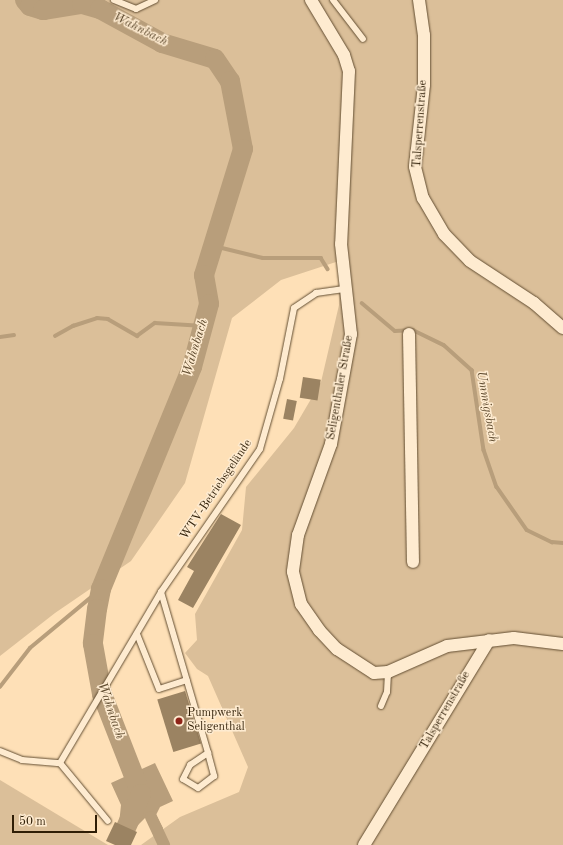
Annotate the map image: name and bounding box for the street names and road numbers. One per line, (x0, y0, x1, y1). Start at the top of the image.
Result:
street label: Talsperrenstraße (411, 80, 431, 168)
street label: Seligenthaler Straße (325, 335, 357, 441)
street label: WTV-Betriebsgelände (178, 437, 256, 543)
street label: Talsperrenstraße (418, 669, 474, 753)

